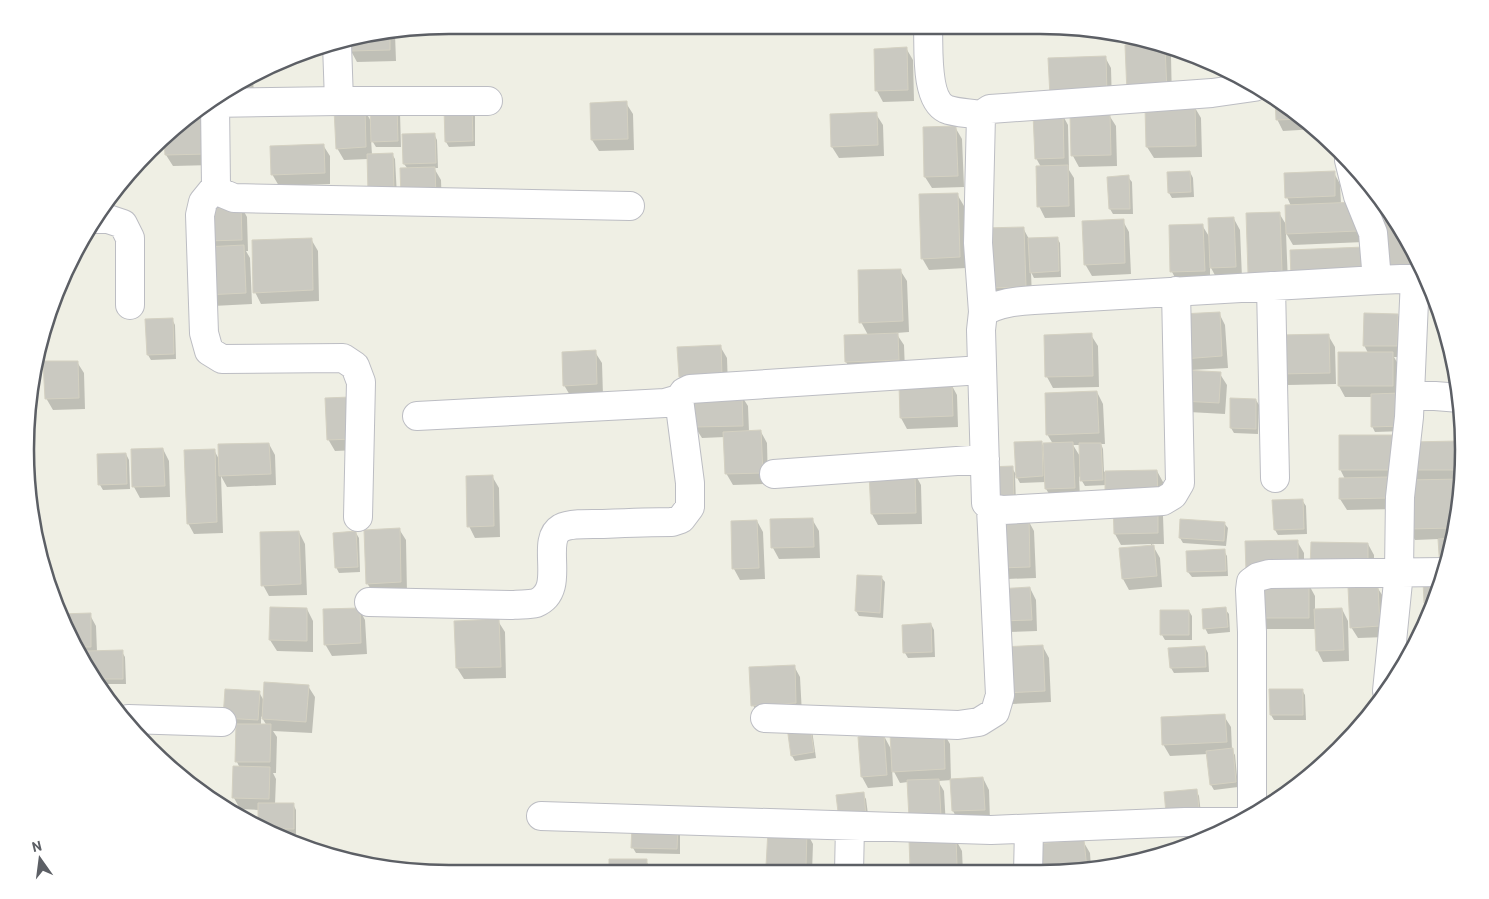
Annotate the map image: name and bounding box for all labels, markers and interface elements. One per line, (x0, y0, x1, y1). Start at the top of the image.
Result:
north arrow (15, 834, 65, 884)
text: N (30, 837, 43, 855)

